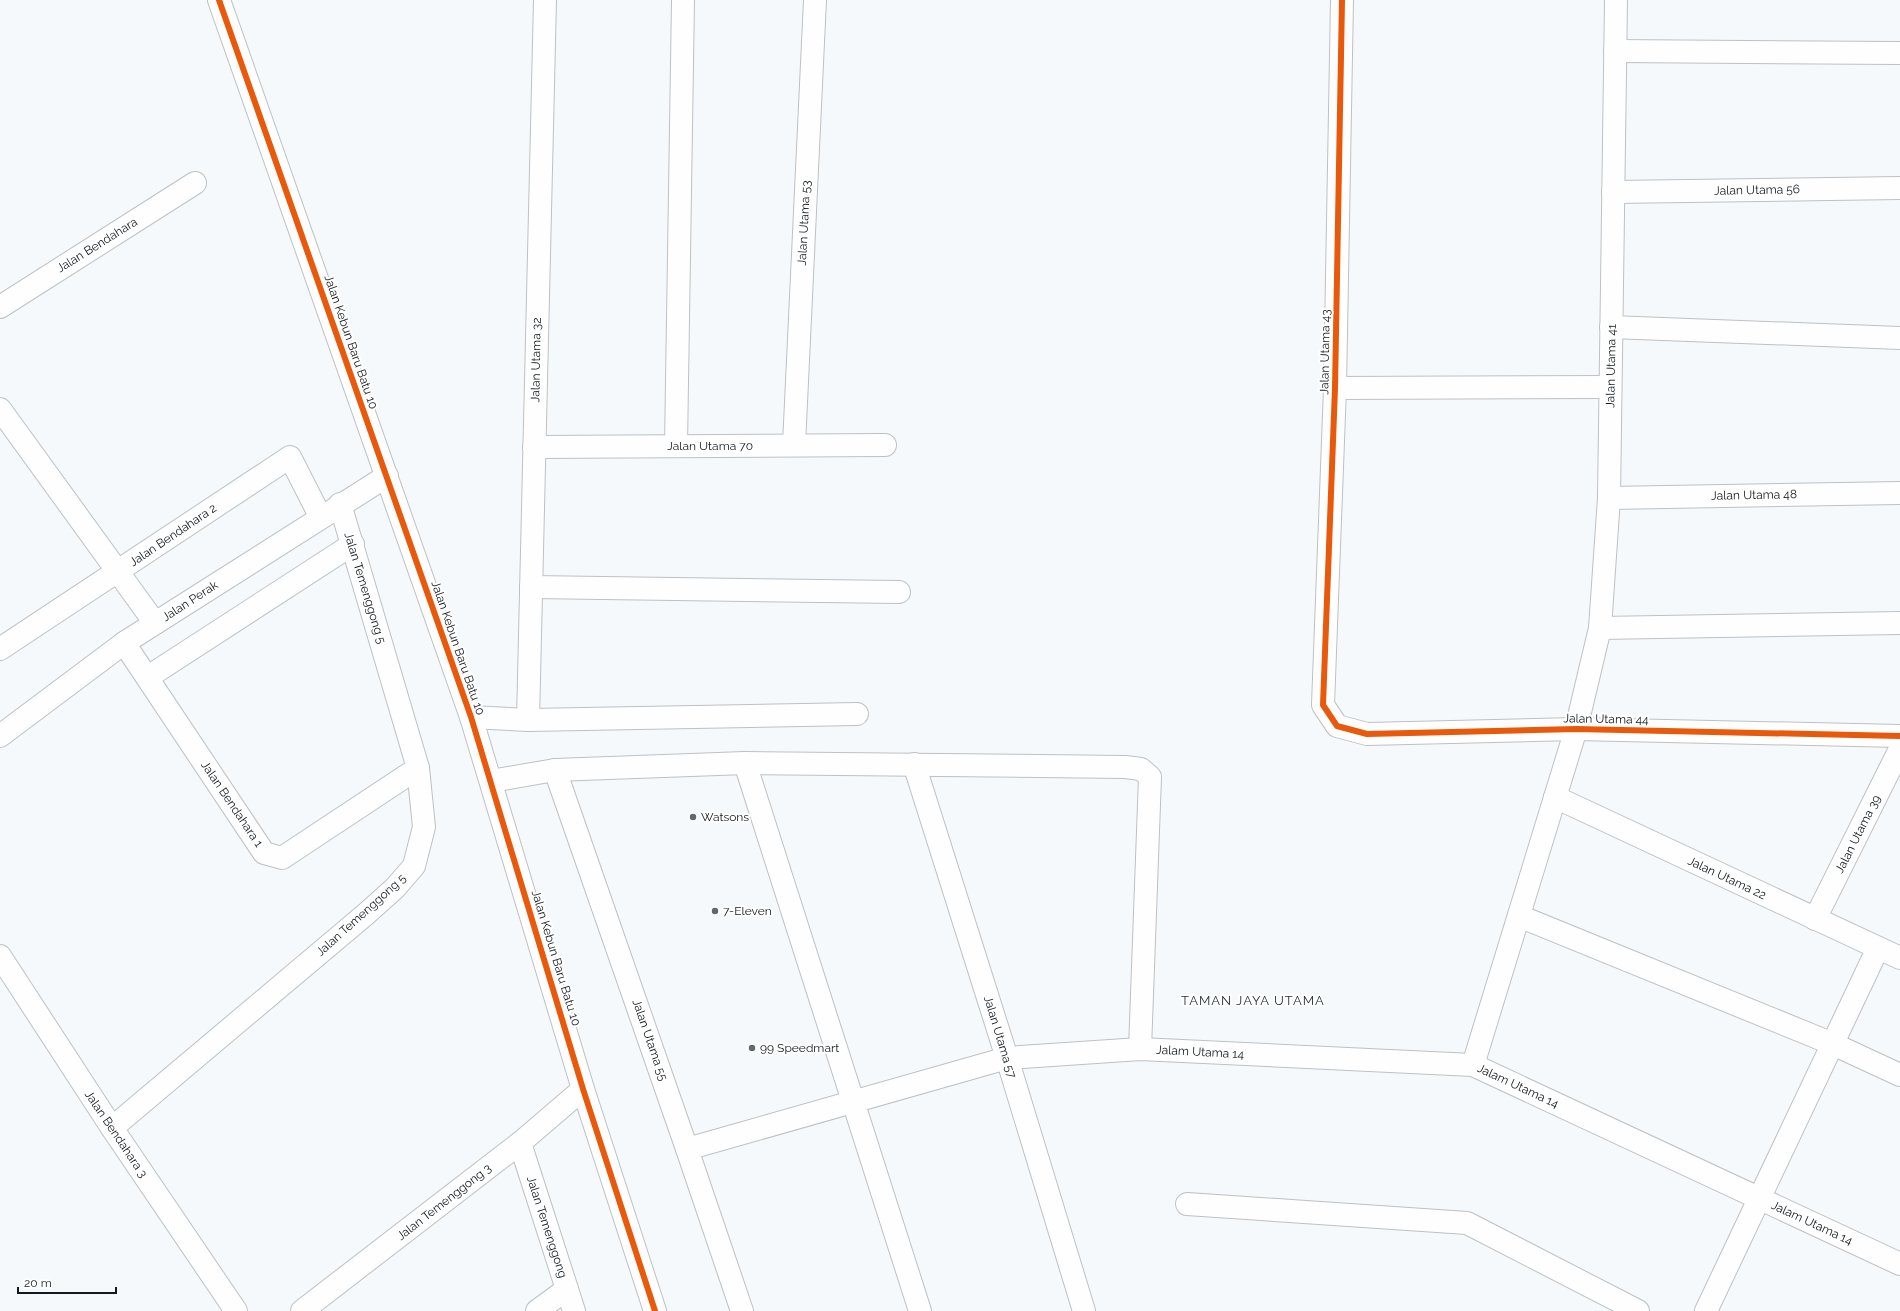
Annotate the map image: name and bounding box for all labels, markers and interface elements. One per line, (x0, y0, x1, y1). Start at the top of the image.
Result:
street label: Jalan Utama 53 (795, 180, 813, 266)
street label: Jalan Utama 56 (1714, 182, 1800, 198)
street label: Jalan Bendahara (54, 215, 140, 275)
street label: Jalan Kebun Baru Batu 10 (321, 273, 381, 411)
street label: Jalan Utama 43 (1317, 309, 1333, 395)
street label: Jalan Utama 32 (528, 317, 544, 403)
street label: Jalan Utama 41 (1603, 324, 1619, 408)
street label: Jalan Utama 70 (667, 439, 753, 453)
street label: Jalan Utama 48 (1711, 487, 1797, 503)
street label: Jalan Bendahara 2 (127, 501, 219, 569)
street label: Jalan Temenggong 5 (341, 531, 389, 646)
street label: Jalan Perak (160, 577, 221, 624)
street label: Jalan Kebun Baru Batu 10 (428, 579, 488, 717)
street label: Jalan Utama 44 (1563, 711, 1649, 727)
street label: Jalan Bendahara 1 (198, 758, 266, 850)
street label: Jalan Utama 39 (1832, 793, 1884, 875)
place label: Watsons (701, 810, 749, 824)
marker: Watsons (688, 812, 698, 822)
street label: Jalan Utama 22 (1686, 854, 1768, 902)
street label: Jalan Temenggong 5 (313, 871, 409, 959)
street label: Jalan Kebun Baru Batu 10 (529, 888, 583, 1028)
place label: 7-Eleven (723, 904, 772, 918)
marker: 7-Eleven (710, 906, 720, 916)
district label: TAMAN JAYA UTAMA (1181, 993, 1325, 1008)
street label: Jalan Utama 57 (981, 994, 1019, 1080)
street label: Jalan Utama 55 (629, 997, 671, 1083)
place label: 99 Speedmart (760, 1041, 839, 1055)
marker: 99 Speedmart (747, 1043, 757, 1053)
street label: Jalam Utama 14 (1156, 1043, 1245, 1061)
street label: Jalam Utama 14 (1475, 1061, 1561, 1111)
street label: Jalan Bendahara 3 (82, 1088, 150, 1180)
street label: Jalan Temenggong 3 (394, 1161, 494, 1243)
street label: Jalan Temenggong (524, 1174, 570, 1280)
street label: Jalam Utama 14 (1769, 1198, 1855, 1248)
scale bar (18, 1269, 116, 1295)
text: 20 m (24, 1276, 52, 1290)

